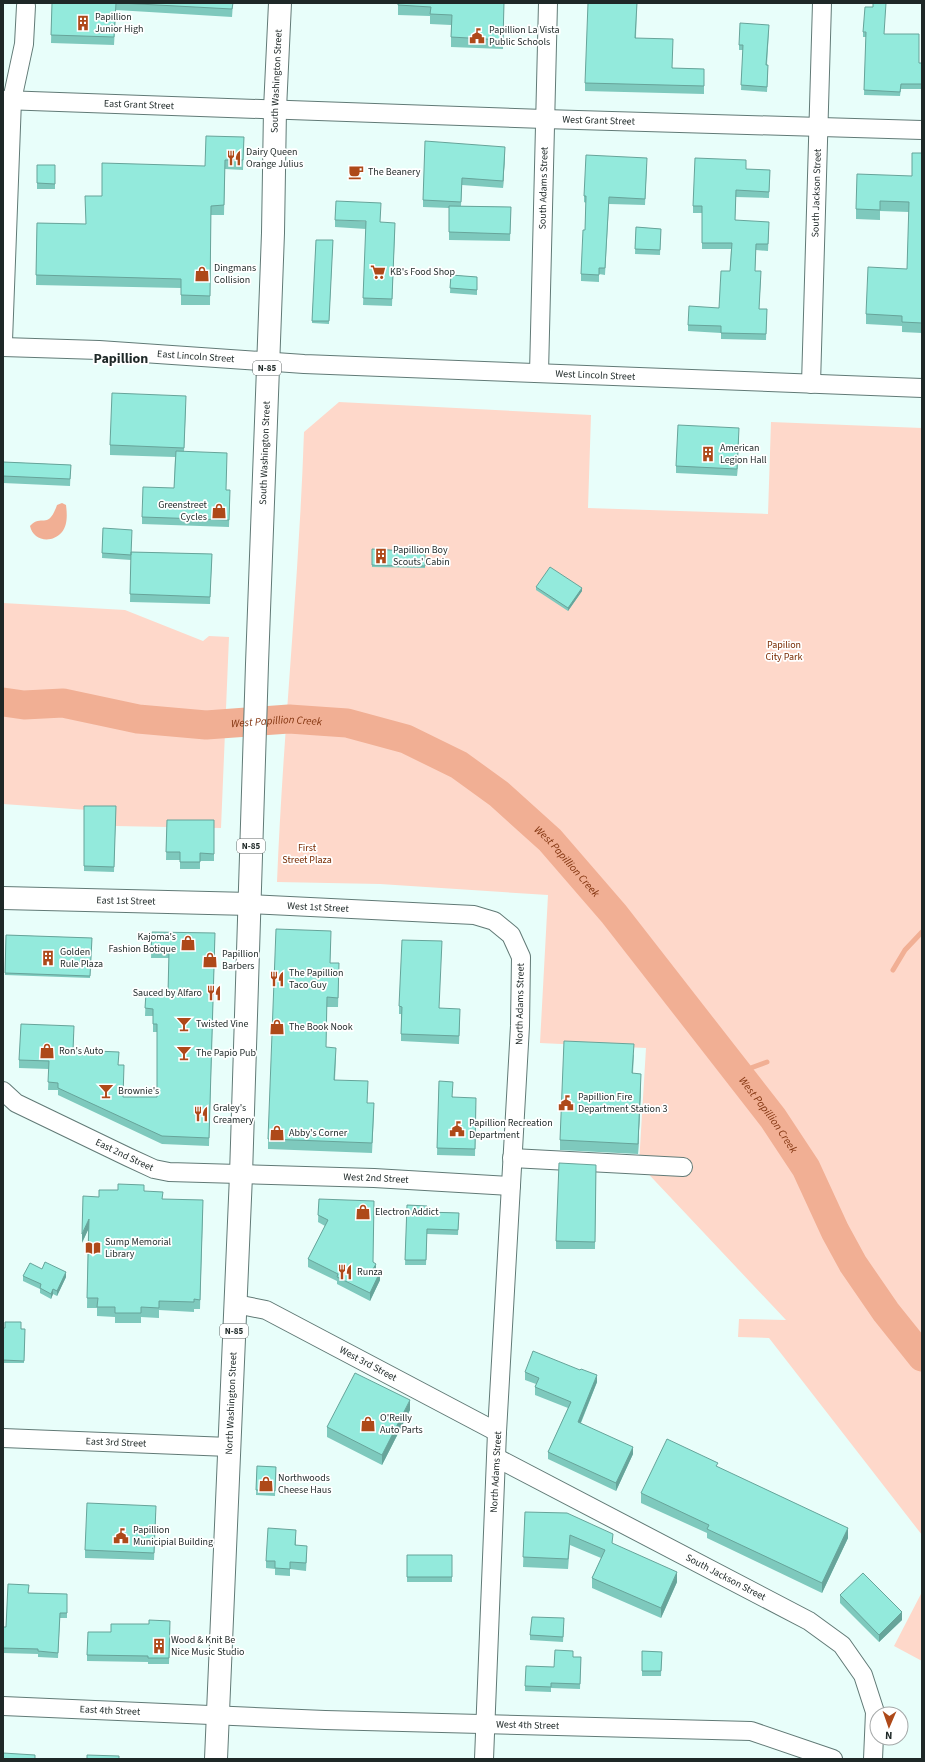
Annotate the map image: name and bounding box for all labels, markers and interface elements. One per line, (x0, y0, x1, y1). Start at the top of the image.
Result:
place label: Papillion Junior High (95, 10, 144, 36)
building icon: Papillion Junior High (74, 14, 92, 32)
place label: Papillion La Vista Public Schools (489, 23, 559, 49)
public building icon: Papillion La Vista Public Schools (468, 27, 486, 45)
street label: South Washington Street (268, 28, 286, 133)
street label: East Grant Street (104, 97, 175, 113)
street label: West Grant Street (562, 113, 636, 129)
place label: Dairy Queen Orange Julius (246, 145, 303, 171)
street label: South Adams Street (535, 146, 552, 230)
street label: South Jackson Street (808, 148, 825, 238)
restaurant icon: Dairy Queen Orange Julius (225, 149, 243, 167)
cafe icon: The Beanery (347, 163, 365, 181)
place label: The Beanery (368, 165, 421, 179)
place label: Dingmans Collision (214, 261, 256, 287)
supermarket icon: KB's Food Shop (369, 263, 387, 281)
shop icon: Dingmans Collision (193, 265, 211, 283)
place label: KB's Food Shop (390, 265, 456, 279)
street label: East Lincoln Street (157, 347, 235, 366)
district label: Papillion (94, 349, 148, 369)
road number: N-85 (253, 361, 281, 375)
street label: West Lincoln Street (555, 367, 636, 384)
street label: South Washington Street (256, 400, 274, 505)
place label: American Legion Hall (720, 441, 767, 467)
building icon: American Legion Hall (699, 445, 717, 463)
place label: Greenstreet Cycles (158, 498, 208, 524)
shop icon: Greenstreet Cycles (210, 502, 228, 520)
place label: Papillion Boy Scouts' Cabin (393, 543, 450, 569)
building icon: Papillion Boy Scouts' Cabin (372, 547, 390, 565)
park label: Papilion City Park (766, 638, 803, 664)
water label: West Papillion Creek (231, 711, 323, 731)
water label: West Papillion Creek (531, 822, 604, 901)
road number: N-85 (237, 839, 265, 853)
park label: First Street Plaza (282, 841, 332, 867)
street label: East 1st Street (96, 893, 156, 909)
street label: West 1st Street (287, 899, 350, 916)
place label: Kajoma's Fashion Botique (108, 930, 176, 956)
shop icon: Kajoma's Fashion Botique (179, 934, 197, 952)
place label: Golden Rule Plaza (60, 945, 103, 971)
place label: Papillion Barbers (222, 947, 259, 973)
building icon: Golden Rule Plaza (39, 949, 57, 967)
shop icon: Papillion Barbers (201, 951, 219, 969)
street label: North Adams Street (512, 962, 528, 1045)
place label: The Papillion Taco Guy (289, 966, 344, 992)
restaurant icon: The Papillion Taco Guy (268, 970, 286, 988)
restaurant icon: Sauced by Alfaro (205, 984, 223, 1002)
place label: Sauced by Alfaro (133, 986, 202, 1000)
bar icon: Twisted Vine (175, 1015, 193, 1033)
place label: Twisted Vine (196, 1017, 248, 1031)
shop icon: The Book Nook (268, 1018, 286, 1036)
place label: The Book Nook (289, 1020, 353, 1034)
shop icon: Ron's Auto (38, 1042, 56, 1060)
place label: Ron's Auto (59, 1044, 103, 1058)
bar icon: The Papio Pub (175, 1044, 193, 1062)
place label: The Papio Pub (196, 1046, 257, 1060)
water label: West Papillion Creek (736, 1073, 802, 1156)
bar icon: Brownie's (97, 1082, 115, 1100)
place label: Brownie's (118, 1084, 159, 1098)
place label: Papillion Fire Department Station 3 (578, 1090, 667, 1116)
public building icon: Papillion Fire Department Station 3 (557, 1094, 575, 1112)
place label: Graley's Creamery (213, 1101, 254, 1127)
restaurant icon: Graley's Creamery (192, 1105, 210, 1123)
place label: Papillion Recreation Department (469, 1116, 553, 1142)
public building icon: Papillion Recreation Department (448, 1120, 466, 1138)
shop icon: Abby's Corner (268, 1124, 286, 1142)
place label: Abby's Corner (289, 1126, 348, 1140)
street label: East 2nd Street (93, 1135, 156, 1175)
street label: West 2nd Street (343, 1170, 410, 1187)
shop icon: Electron Addict (354, 1203, 372, 1221)
place label: Electron Addict (375, 1205, 439, 1219)
place label: Sump Memorial Library (105, 1235, 172, 1261)
library icon: Sump Memorial Library (84, 1239, 102, 1257)
restaurant icon: Runza (336, 1263, 354, 1281)
place label: Runza (357, 1265, 383, 1279)
road number: N-85 (220, 1324, 248, 1338)
street label: West 3rd Street (337, 1343, 400, 1385)
street label: North Washington Street (222, 1351, 240, 1455)
place label: O'Reilly Auto Parts (380, 1411, 423, 1437)
shop icon: O'Reilly Auto Parts (359, 1415, 377, 1433)
street label: North Adams Street (487, 1430, 505, 1513)
street label: East 3rd Street (85, 1434, 147, 1451)
place label: Northwoods Cheese Haus (278, 1471, 331, 1497)
shop icon: Northwoods Cheese Haus (257, 1475, 275, 1493)
place label: Papillion Municipial Building (133, 1523, 213, 1549)
public building icon: Papillion Municipial Building (112, 1527, 130, 1545)
street label: South Jackson Street (683, 1551, 769, 1604)
place label: Wood & Knit Be Nice Music Studio (171, 1633, 245, 1659)
building icon: Wood & Knit Be Nice Music Studio (150, 1637, 168, 1655)
street label: East 4th Street (79, 1702, 141, 1719)
north arrow (869, 1706, 909, 1746)
street label: West 4th Street (496, 1717, 560, 1733)
text: N (885, 1728, 893, 1743)

